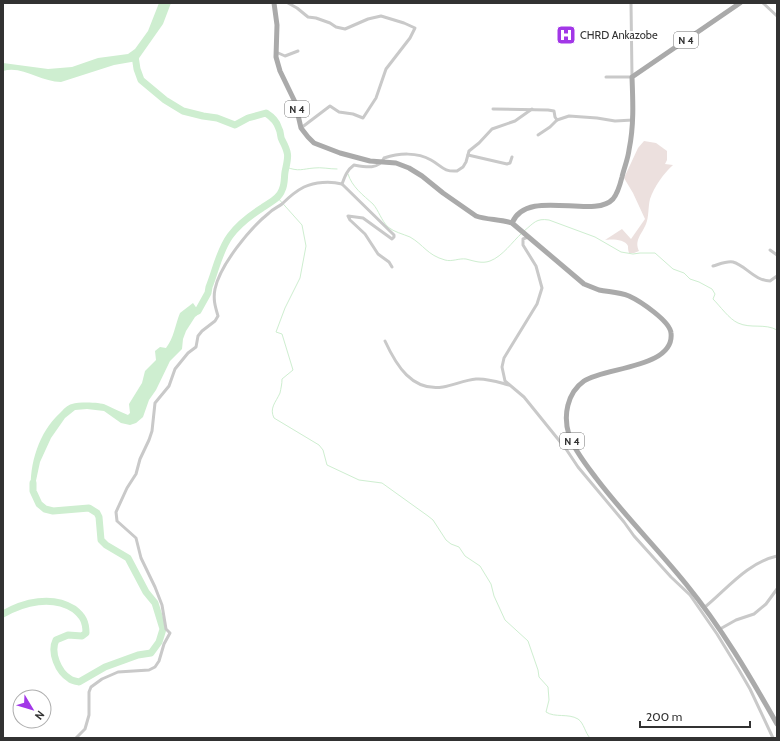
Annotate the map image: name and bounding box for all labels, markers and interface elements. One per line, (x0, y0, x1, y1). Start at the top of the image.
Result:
hospital icon: CHRD Ankazobe (555, 24, 577, 46)
place label: CHRD Ankazobe (580, 28, 658, 42)
road number: N 4 (674, 32, 698, 48)
road number: N 4 (285, 101, 309, 117)
road number: N 4 (560, 433, 584, 449)
north arrow (12, 689, 52, 729)
scale bar (640, 703, 750, 729)
text: N (32, 708, 48, 723)
text: 200 m (646, 709, 682, 724)

